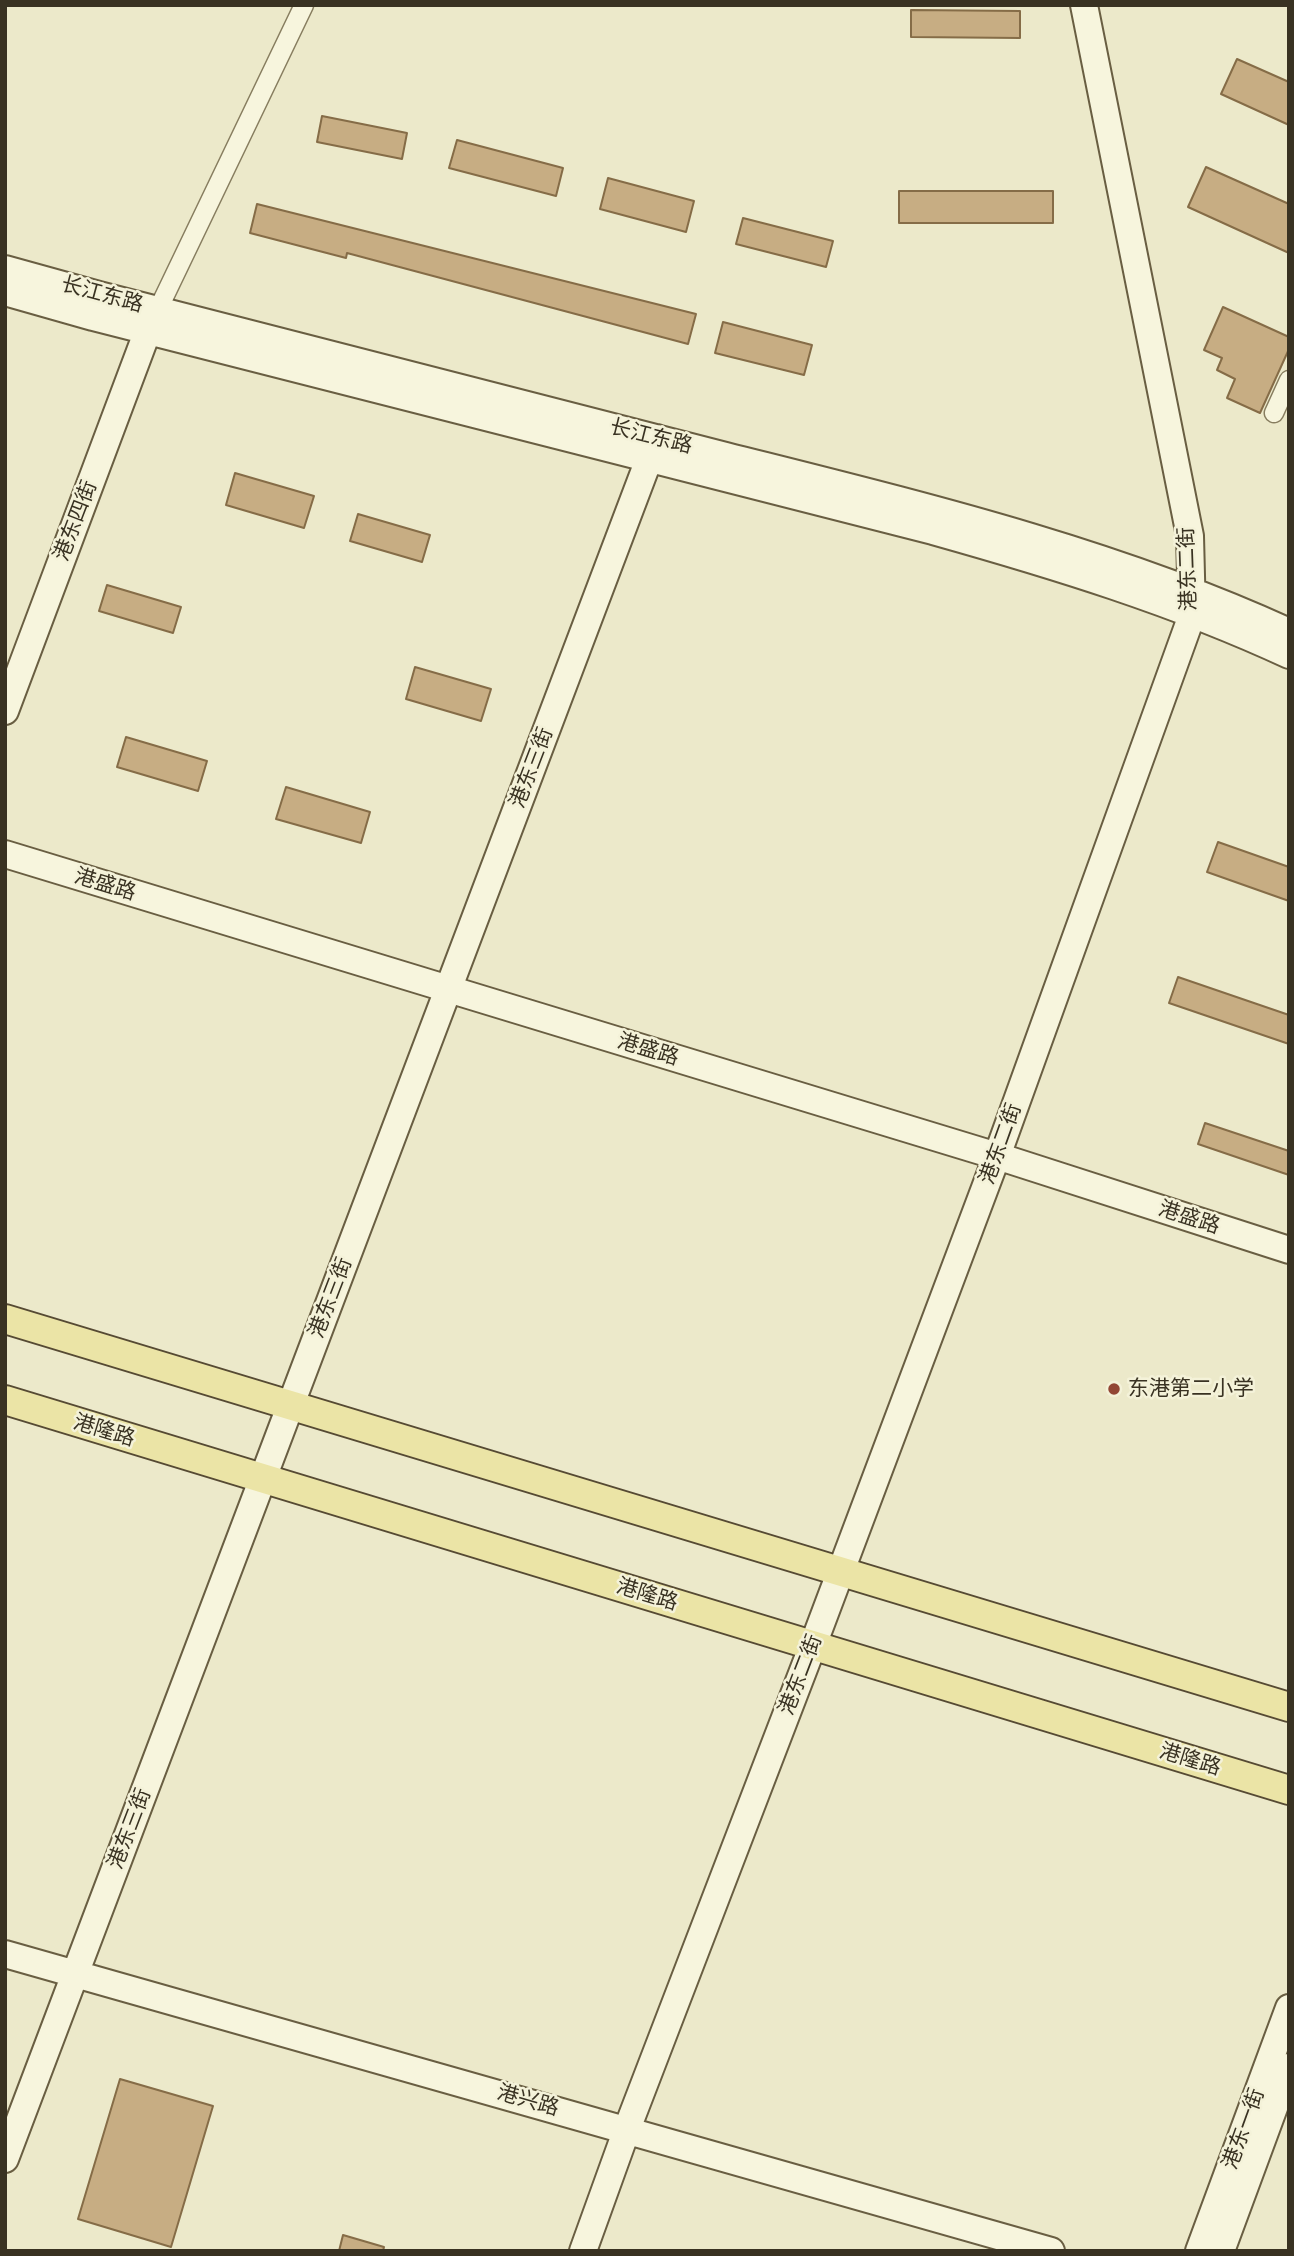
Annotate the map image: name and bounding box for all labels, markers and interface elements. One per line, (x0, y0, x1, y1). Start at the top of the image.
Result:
street label: 长江东路 (58, 272, 146, 318)
street label: 长江东路 (607, 415, 695, 459)
street label: 港东四街 (49, 477, 103, 565)
street label: 港东二街 (1174, 527, 1202, 611)
street label: 港东三街 (505, 724, 559, 812)
street label: 港盛路 (71, 864, 139, 906)
street label: 港盛路 (614, 1029, 682, 1071)
street label: 港东二街 (975, 1100, 1027, 1188)
street label: 港盛路 (1155, 1196, 1223, 1240)
street label: 港东三街 (304, 1254, 358, 1342)
place label: 东港第二小学 (1128, 1376, 1254, 1402)
marker: 东港第二小学 (1106, 1381, 1122, 1397)
street label: 港隆路 (70, 1410, 138, 1452)
street label: 港隆路 (613, 1574, 681, 1616)
street label: 港东二街 (774, 1631, 828, 1719)
street label: 港隆路 (1156, 1739, 1224, 1781)
street label: 港东三街 (103, 1785, 157, 1873)
street label: 港兴路 (494, 2080, 562, 2122)
street label: 港东一街 (1218, 2085, 1270, 2173)

